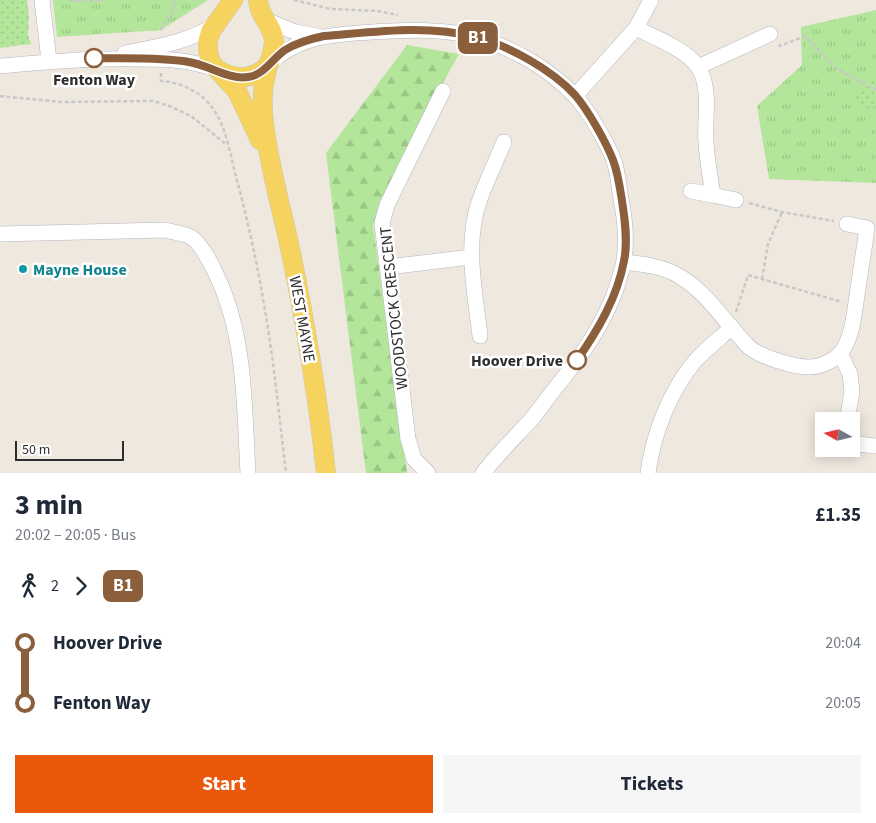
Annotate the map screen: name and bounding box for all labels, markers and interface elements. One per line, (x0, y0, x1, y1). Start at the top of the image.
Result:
line badge: B1 (456, 22, 500, 54)
text: B1 (468, 25, 488, 50)
marker: Fenton Way (84, 48, 104, 68)
place label: Fenton Way (53, 69, 136, 91)
street label: WOODSTOCK CRESCENT (374, 225, 414, 391)
place label: Mayne House (33, 259, 127, 281)
marker: Mayne House (17, 263, 29, 275)
street label: WEST MAYNE (284, 274, 320, 364)
place label: Hoover Drive (471, 350, 563, 372)
marker: Hoover Drive (567, 350, 587, 370)
north arrow (815, 412, 860, 458)
map controls (815, 412, 860, 457)
scale bar (15, 438, 124, 461)
text: 50 m (22, 440, 50, 460)
text: 3 min (15, 485, 83, 525)
text: £1.35 (815, 502, 861, 529)
text: 20:02 – 20:05 · Bus (15, 524, 136, 546)
icon: walk (15, 572, 43, 600)
icon: forward (67, 572, 95, 600)
text: B1 (113, 573, 133, 598)
text: 2 (51, 575, 59, 597)
text: Hoover Drive (53, 630, 162, 657)
text: 20:04 (825, 632, 861, 654)
text: Fenton Way (53, 690, 151, 717)
text: 20:05 (825, 692, 861, 714)
button: Start (15, 755, 433, 813)
button: Tickets (443, 755, 861, 813)

